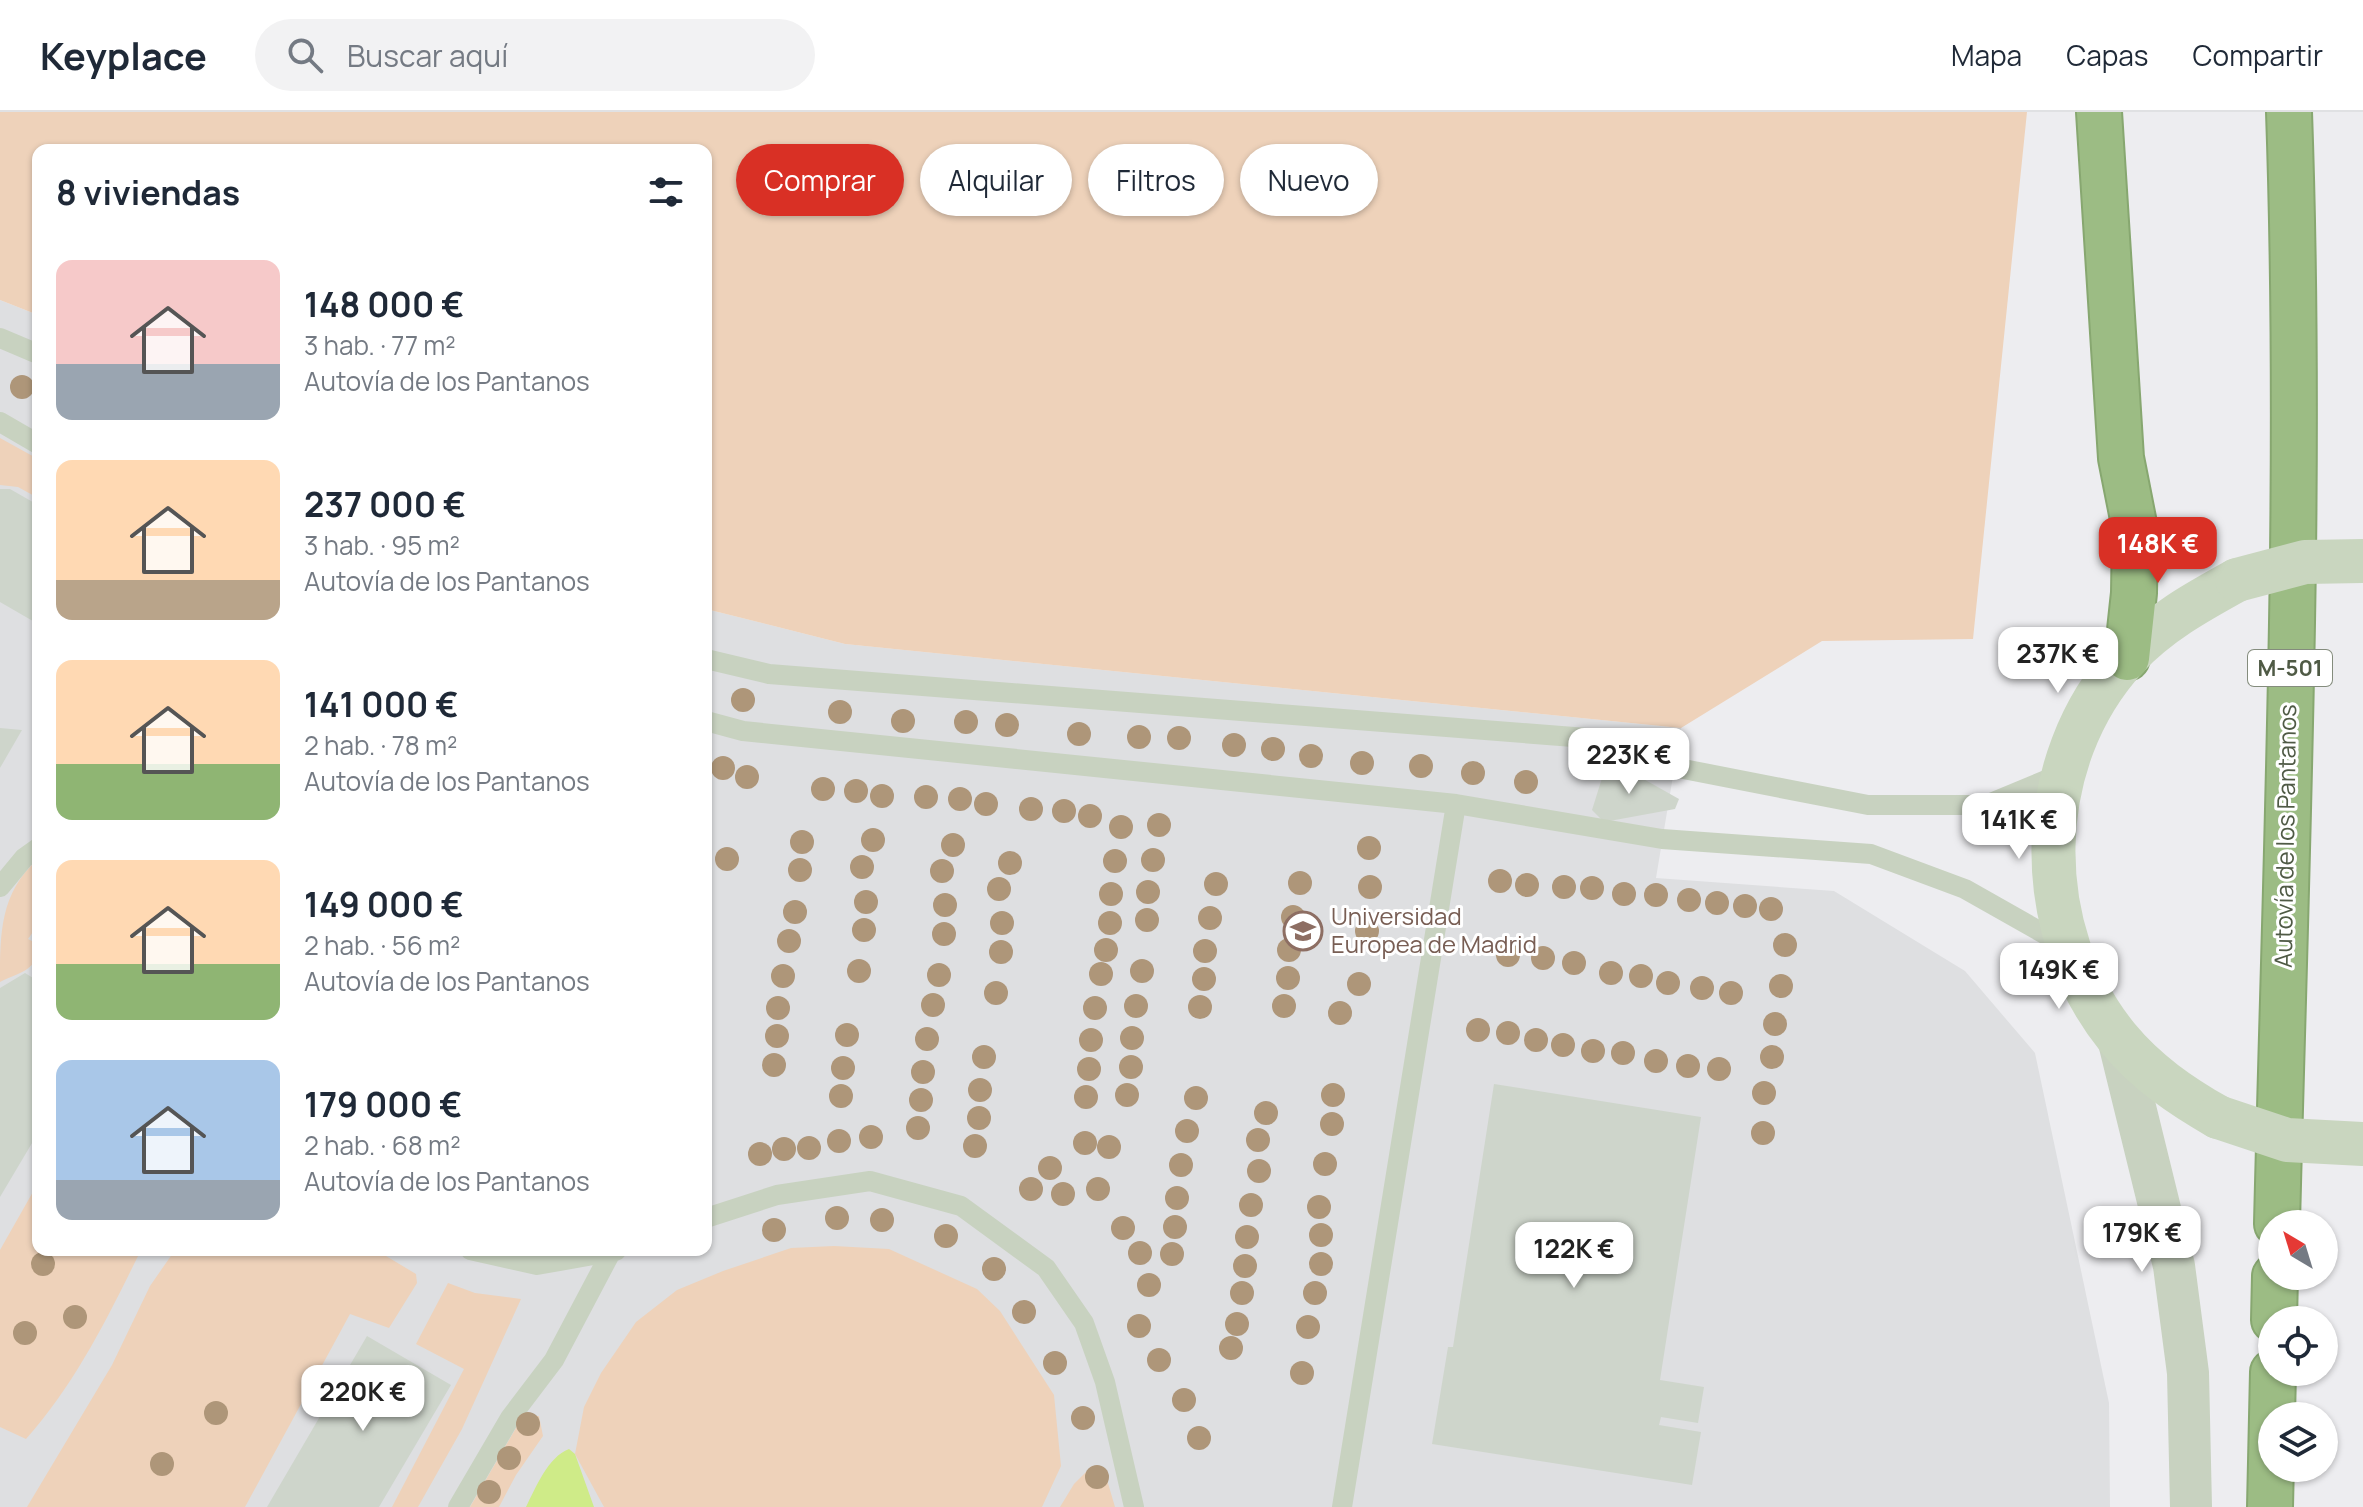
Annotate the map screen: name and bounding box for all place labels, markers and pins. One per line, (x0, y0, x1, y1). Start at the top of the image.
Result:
pin: 148K € (2093, 517, 2223, 585)
pin: 237K € (1993, 627, 2123, 695)
pin: 223K € (1564, 728, 1694, 796)
pin: 141K € (1954, 793, 2084, 861)
place label: Universidad Europea de Madrid (1331, 899, 1537, 960)
school or university icon: Universidad Europea de Madrid (1282, 910, 1324, 952)
pin: 149K € (1994, 943, 2124, 1011)
pin: 179K € (2077, 1206, 2207, 1274)
pin: 122K € (1509, 1222, 1639, 1290)
pin: 220K € (298, 1365, 428, 1433)

